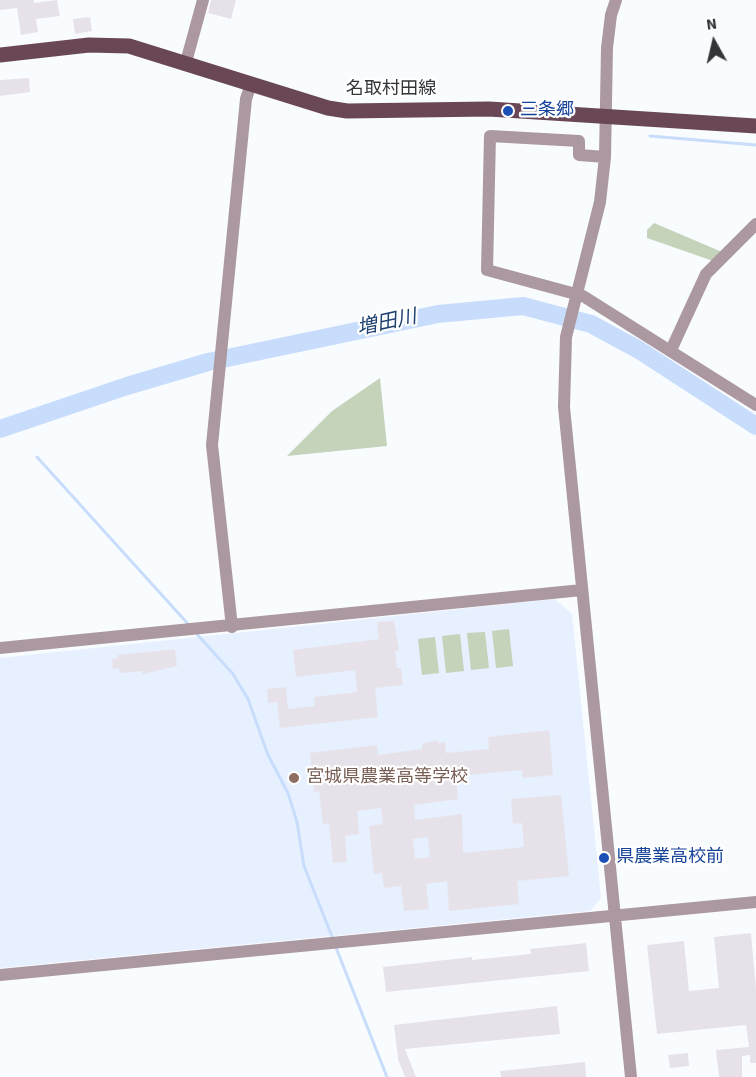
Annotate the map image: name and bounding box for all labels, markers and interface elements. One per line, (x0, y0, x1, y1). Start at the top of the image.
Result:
north arrow (684, 12, 744, 72)
text: N (705, 13, 718, 36)
street label: 名取村田線 (346, 79, 436, 101)
place label: 三条郷 (520, 100, 574, 122)
marker: 三条郷 (501, 104, 515, 118)
water label: 増田川 (355, 306, 419, 342)
place label: 宮城県農業高等学校 (306, 767, 468, 789)
marker: 宮城県農業高等学校 (287, 771, 301, 785)
place label: 県農業高校前 (616, 847, 724, 869)
marker: 県農業高校前 (597, 851, 611, 865)

